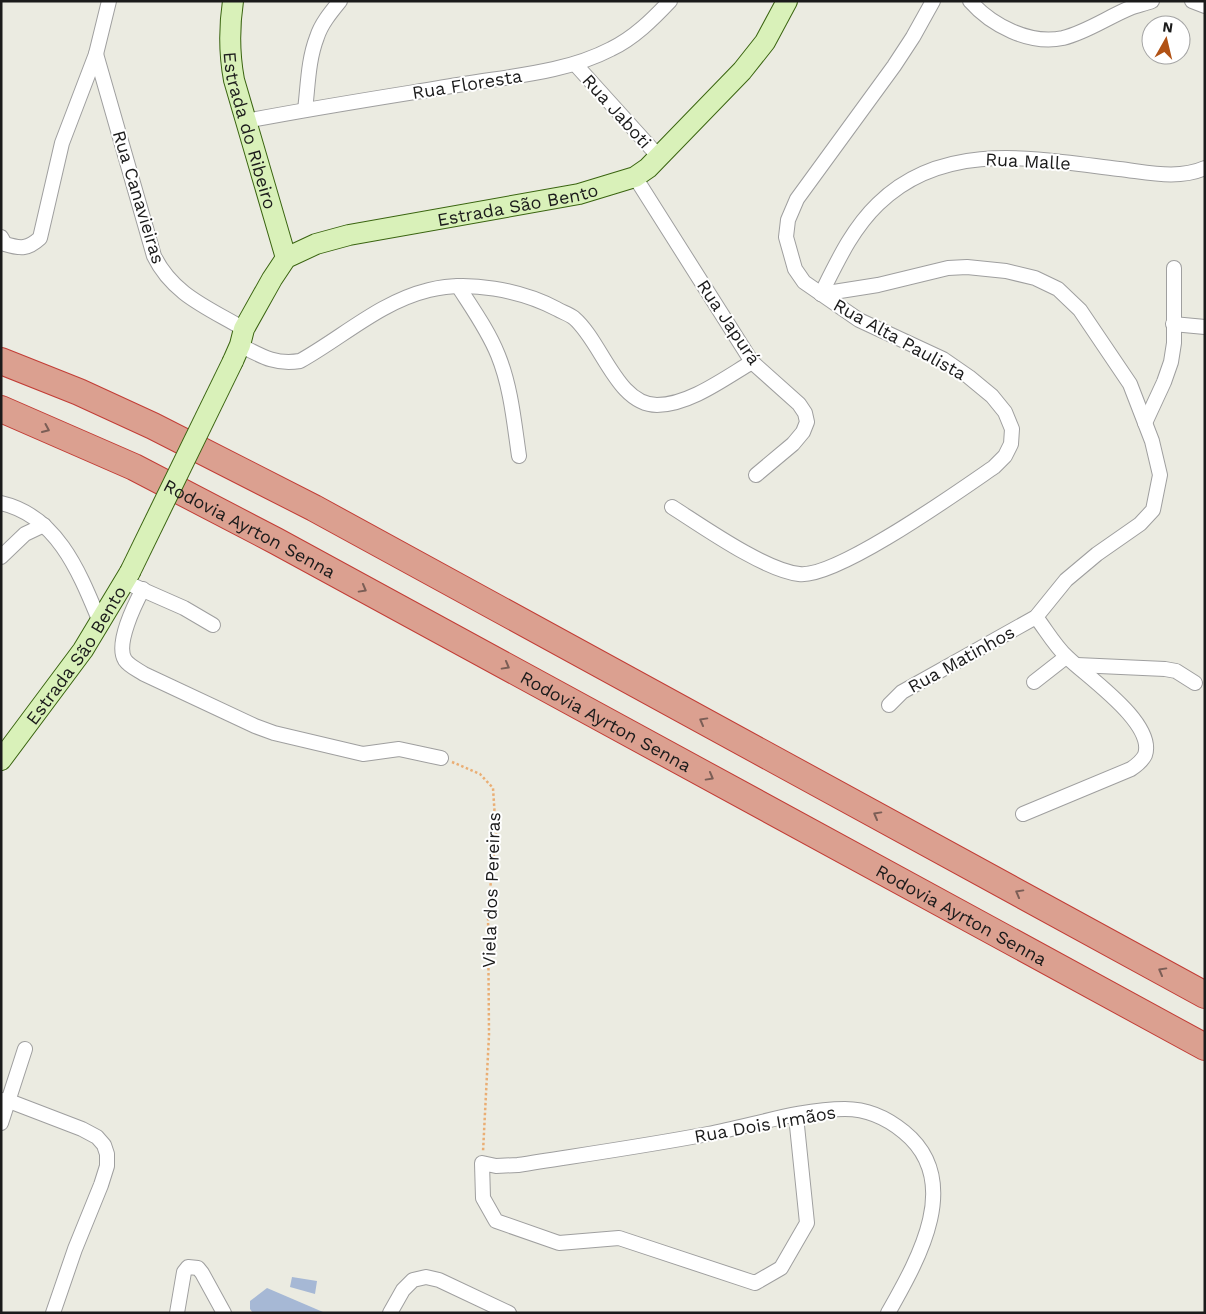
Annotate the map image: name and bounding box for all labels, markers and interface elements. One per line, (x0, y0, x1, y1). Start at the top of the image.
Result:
north arrow (1141, 15, 1191, 65)
text: N (1162, 18, 1174, 36)
street label: Estrada do Ribeiro (220, 51, 282, 211)
street label: Rua Floresta (411, 65, 523, 103)
street label: Rua Jaboti (578, 70, 656, 152)
street label: Rua Canavieiras (109, 128, 169, 266)
street label: Rua Malle (985, 148, 1071, 174)
street label: Estrada São Bento (435, 178, 600, 230)
street label: Rua Japurá (693, 275, 765, 369)
street label: Rua Alta Paulista (830, 294, 970, 384)
one-way arrow (41, 422, 50, 433)
street label: Rodovia Ayrton Senna (160, 474, 339, 582)
street label: Estrada São Bento (21, 582, 130, 728)
one-way arrow (357, 582, 366, 592)
street label: Rua Matinhos (904, 621, 1018, 697)
one-way arrow (500, 660, 509, 670)
street label: Rodovia Ayrton Senna (517, 666, 695, 776)
one-way arrow (700, 717, 709, 727)
one-way arrow (704, 771, 713, 781)
street label: Viela dos Pereiras (478, 812, 504, 968)
one-way arrow (873, 812, 882, 822)
street label: Rodovia Ayrton Senna (873, 860, 1051, 969)
one-way arrow (1016, 889, 1025, 899)
one-way arrow (1158, 967, 1167, 977)
street label: Rua Dois Irmãos (693, 1101, 837, 1147)

